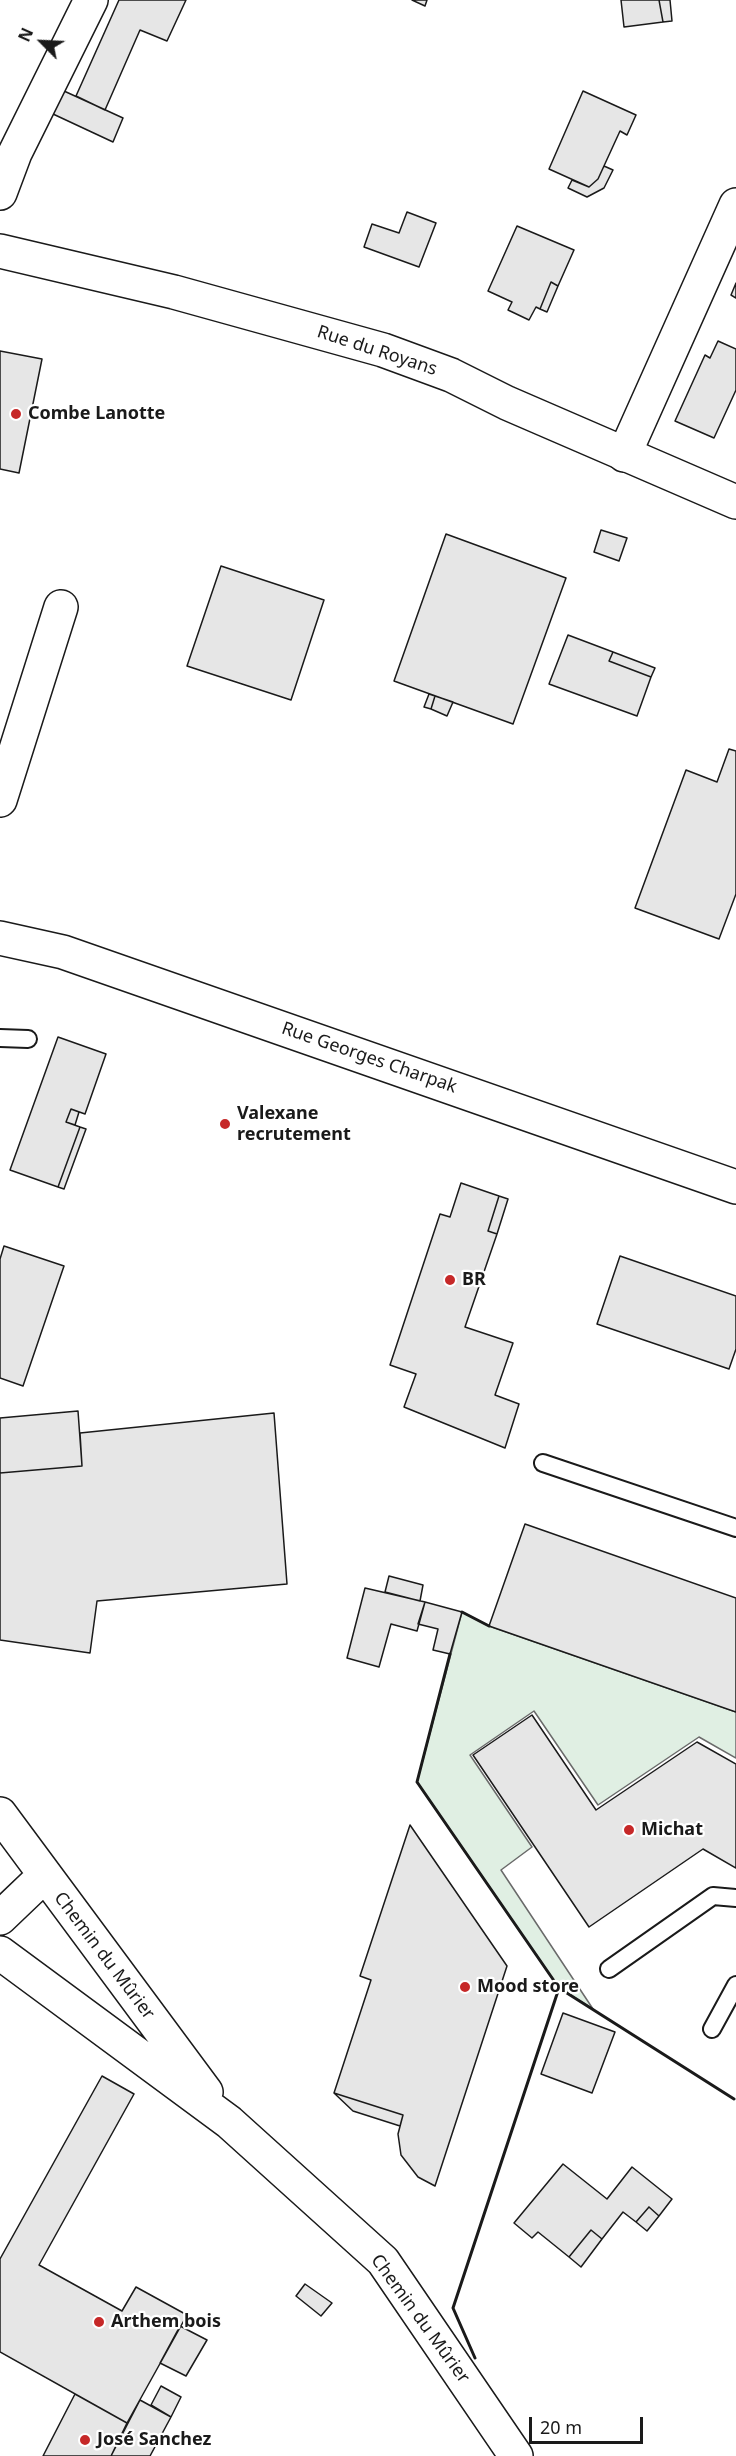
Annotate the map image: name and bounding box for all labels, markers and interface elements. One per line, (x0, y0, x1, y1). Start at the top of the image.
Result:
north arrow (12, 12, 72, 72)
text: N (13, 24, 38, 45)
street label: Rue du Royans (314, 321, 440, 381)
place label: Combe Lanotte (28, 403, 165, 425)
marker: Combe Lanotte (9, 407, 23, 421)
street label: Rue Georges Charpak (279, 1018, 459, 1098)
place label: Valexane recrutement (237, 1103, 351, 1146)
marker: Valexane recrutement (218, 1117, 232, 1131)
place label: BR (462, 1269, 486, 1291)
marker: BR (443, 1273, 457, 1287)
place label: Michat (641, 1819, 703, 1841)
marker: Michat (622, 1823, 636, 1837)
street label: Chemin du Mûrier (49, 1888, 159, 2024)
place label: Mood store (477, 1976, 579, 1998)
marker: Mood store (458, 1980, 472, 1994)
street label: Chemin du Mûrier (366, 2250, 474, 2388)
place label: Arthem bois (111, 2311, 221, 2333)
marker: Arthem bois (92, 2315, 106, 2329)
scale bar (532, 2405, 646, 2443)
text: 20 m (540, 2415, 582, 2439)
place label: José Sanchez (97, 2429, 211, 2451)
marker: José Sanchez (78, 2433, 92, 2447)

